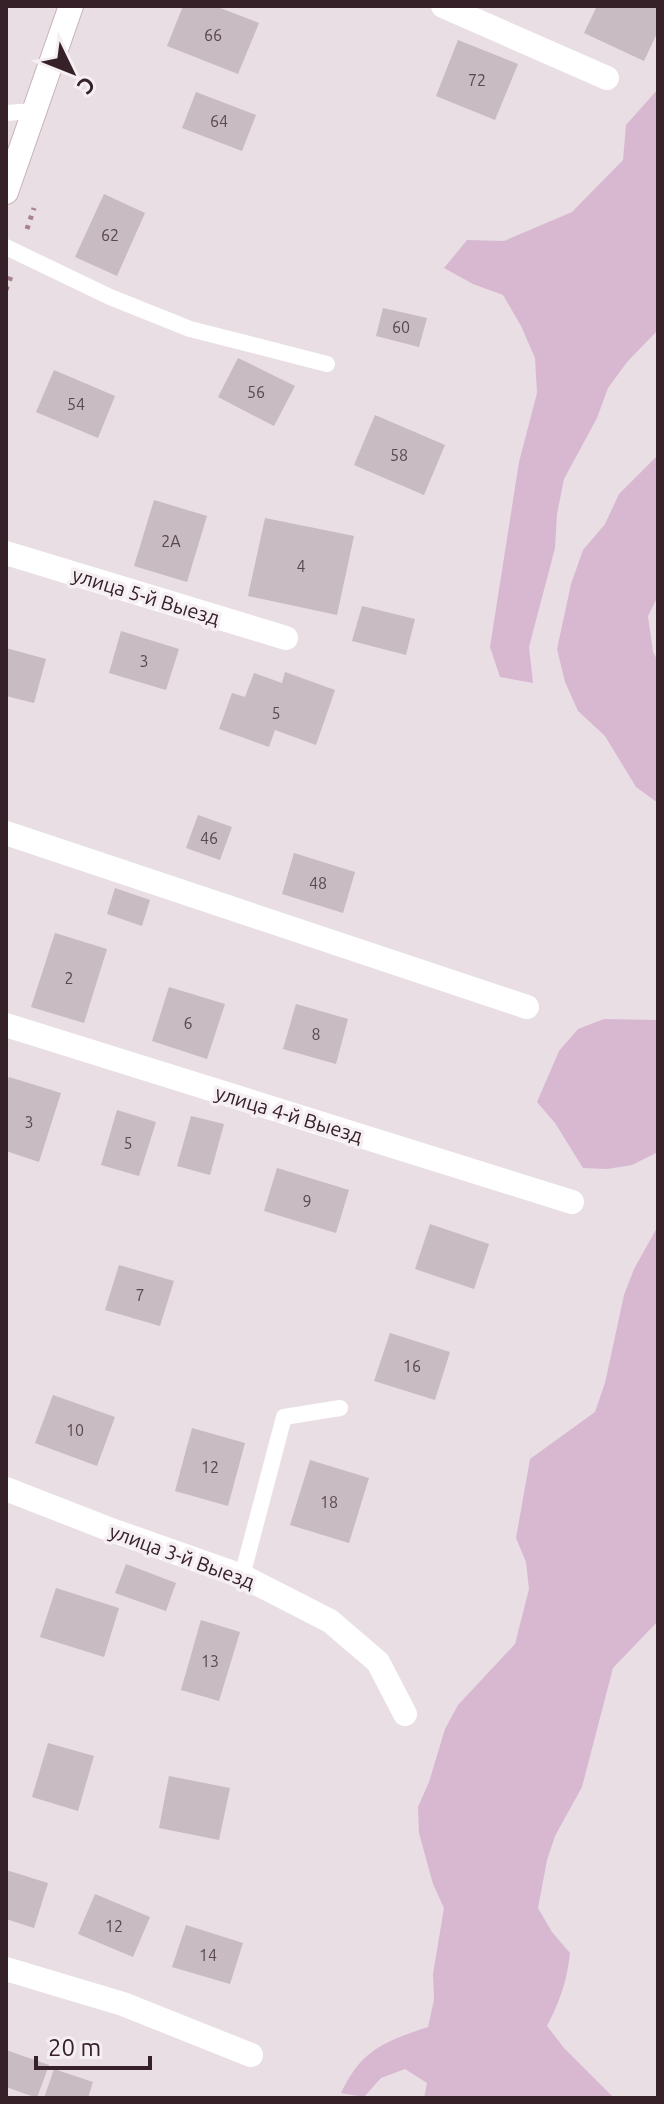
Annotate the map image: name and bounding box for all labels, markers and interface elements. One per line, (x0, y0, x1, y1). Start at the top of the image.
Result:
house number: 66 (204, 26, 222, 44)
north arrow (32, 32, 112, 112)
house number: 72 (468, 71, 486, 89)
text: С (73, 72, 101, 100)
house number: 64 (210, 112, 228, 130)
house number: 62 (101, 226, 119, 244)
house number: 60 (392, 318, 410, 336)
house number: 56 (247, 383, 265, 401)
house number: 54 (67, 395, 85, 413)
house number: 58 (390, 446, 408, 464)
house number: 2А (161, 532, 181, 550)
house number: 4 (296, 557, 306, 575)
street label: улица 5-й Выезд (70, 563, 223, 629)
house number: 3 (139, 652, 149, 670)
house number: 5 (271, 704, 281, 722)
house number: 46 (200, 829, 218, 847)
house number: 48 (309, 874, 327, 892)
house number: 2 (64, 969, 74, 987)
house number: 6 (183, 1014, 193, 1032)
house number: 8 (311, 1025, 321, 1043)
street label: улица 4-й Выезд (213, 1081, 366, 1147)
house number: 3 (24, 1113, 34, 1131)
house number: 5 (123, 1134, 133, 1152)
house number: 9 (302, 1192, 312, 1210)
house number: 7 (135, 1286, 145, 1304)
house number: 16 (403, 1357, 421, 1375)
house number: 10 (66, 1421, 84, 1439)
house number: 12 (201, 1458, 219, 1476)
house number: 18 (320, 1493, 338, 1511)
street label: улица 3-й Выезд (106, 1519, 258, 1593)
house number: 13 (201, 1652, 219, 1670)
house number: 12 (105, 1917, 123, 1935)
house number: 14 (199, 1946, 217, 1964)
scale bar (36, 2020, 150, 2070)
text: 20 m (48, 2034, 101, 2061)

